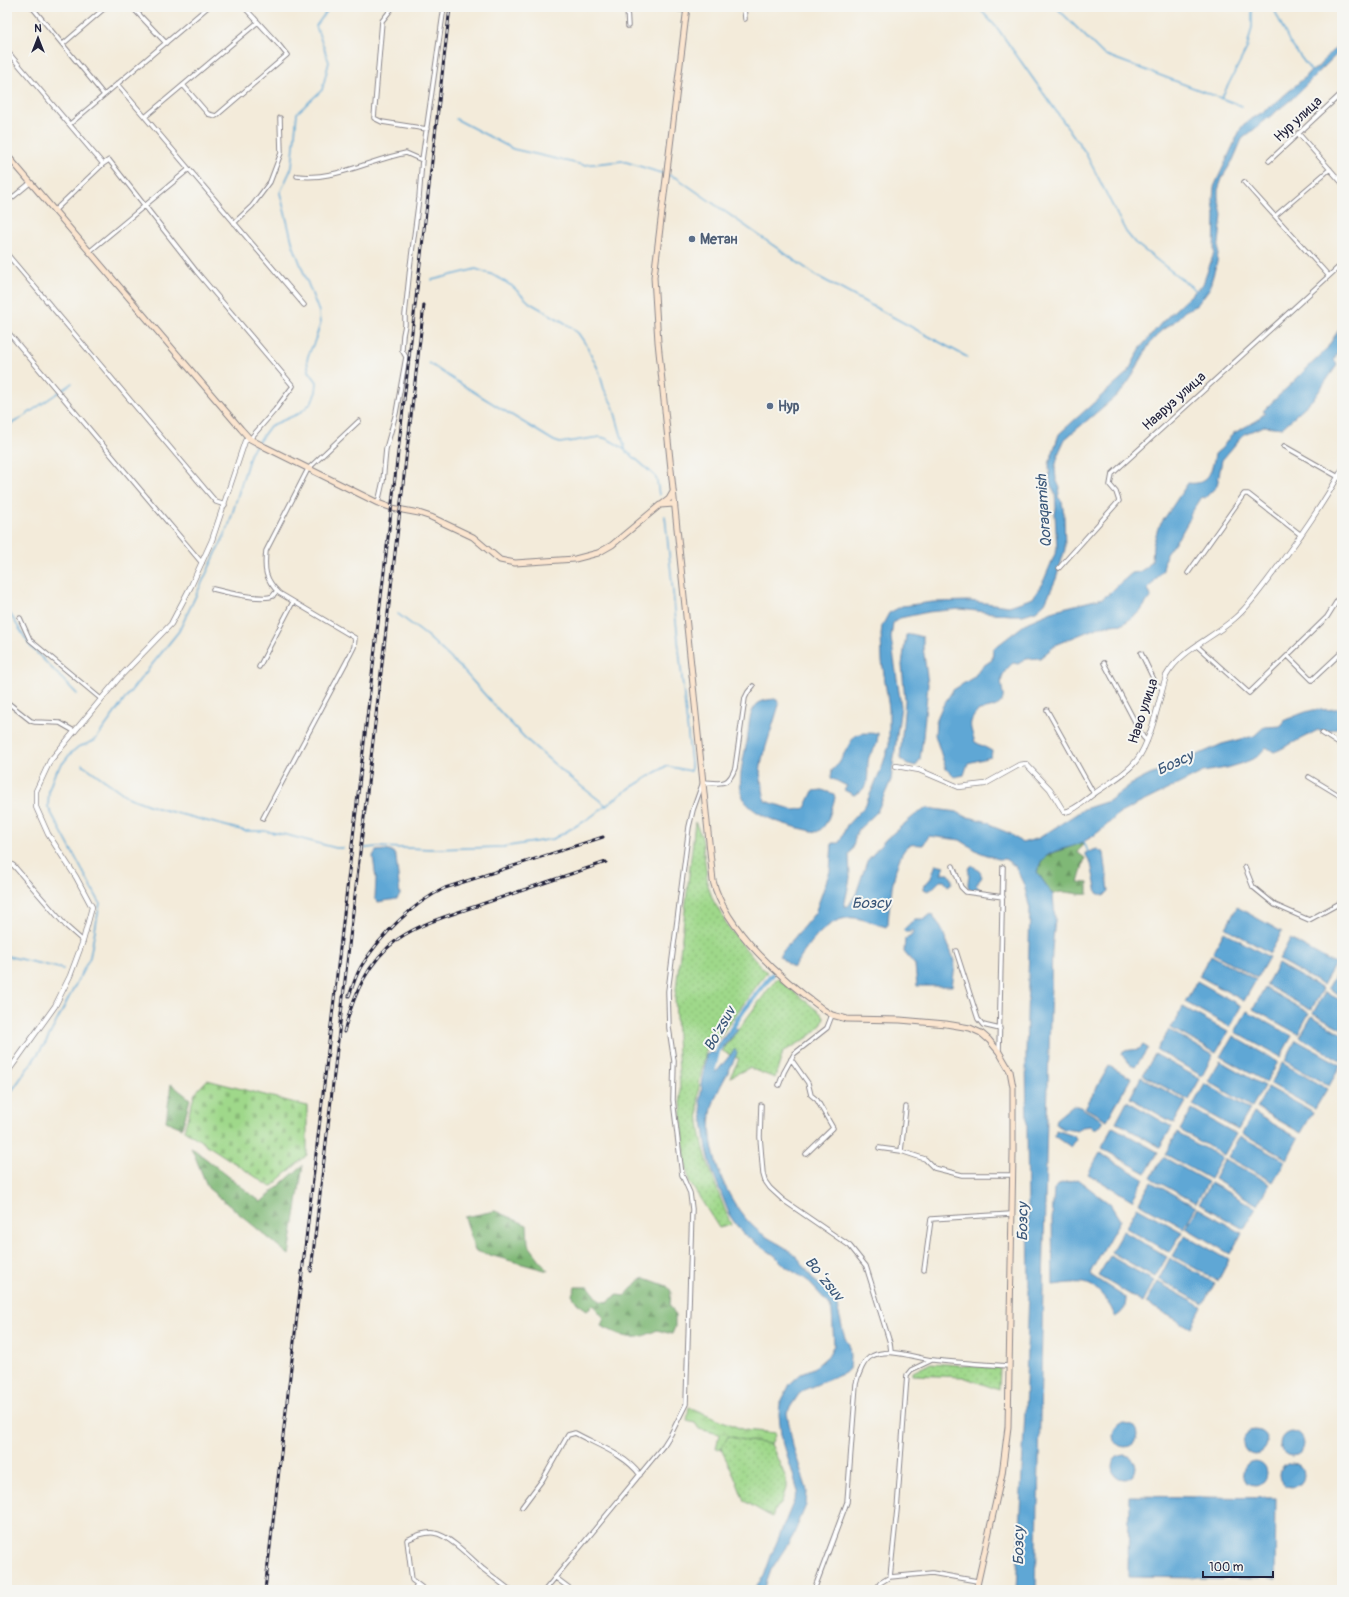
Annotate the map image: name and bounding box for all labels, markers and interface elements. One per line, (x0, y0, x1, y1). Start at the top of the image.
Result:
north arrow (18, 18, 58, 58)
text: N (34, 22, 42, 35)
street label: Нур улица (1270, 93, 1326, 145)
place label: Метан (700, 231, 738, 248)
marker: Метан (687, 234, 697, 244)
street label: Навруз улица (1139, 368, 1209, 434)
place label: Нур (778, 398, 800, 415)
marker: Нур (765, 401, 775, 411)
water label: Qoraqamish (1032, 473, 1056, 548)
street label: Наво улица (1124, 676, 1162, 746)
water label: Бозсу (1154, 745, 1199, 780)
water label: Бозсу (852, 894, 893, 913)
water label: Bo'zsuv (700, 1002, 741, 1055)
water label: Бозсу (1013, 1200, 1033, 1241)
water label: Boʻzsuv (800, 1253, 849, 1307)
water label: Бозсу (1009, 1524, 1029, 1565)
scale bar (1203, 1553, 1273, 1579)
text: 100 m (1209, 1560, 1244, 1575)

